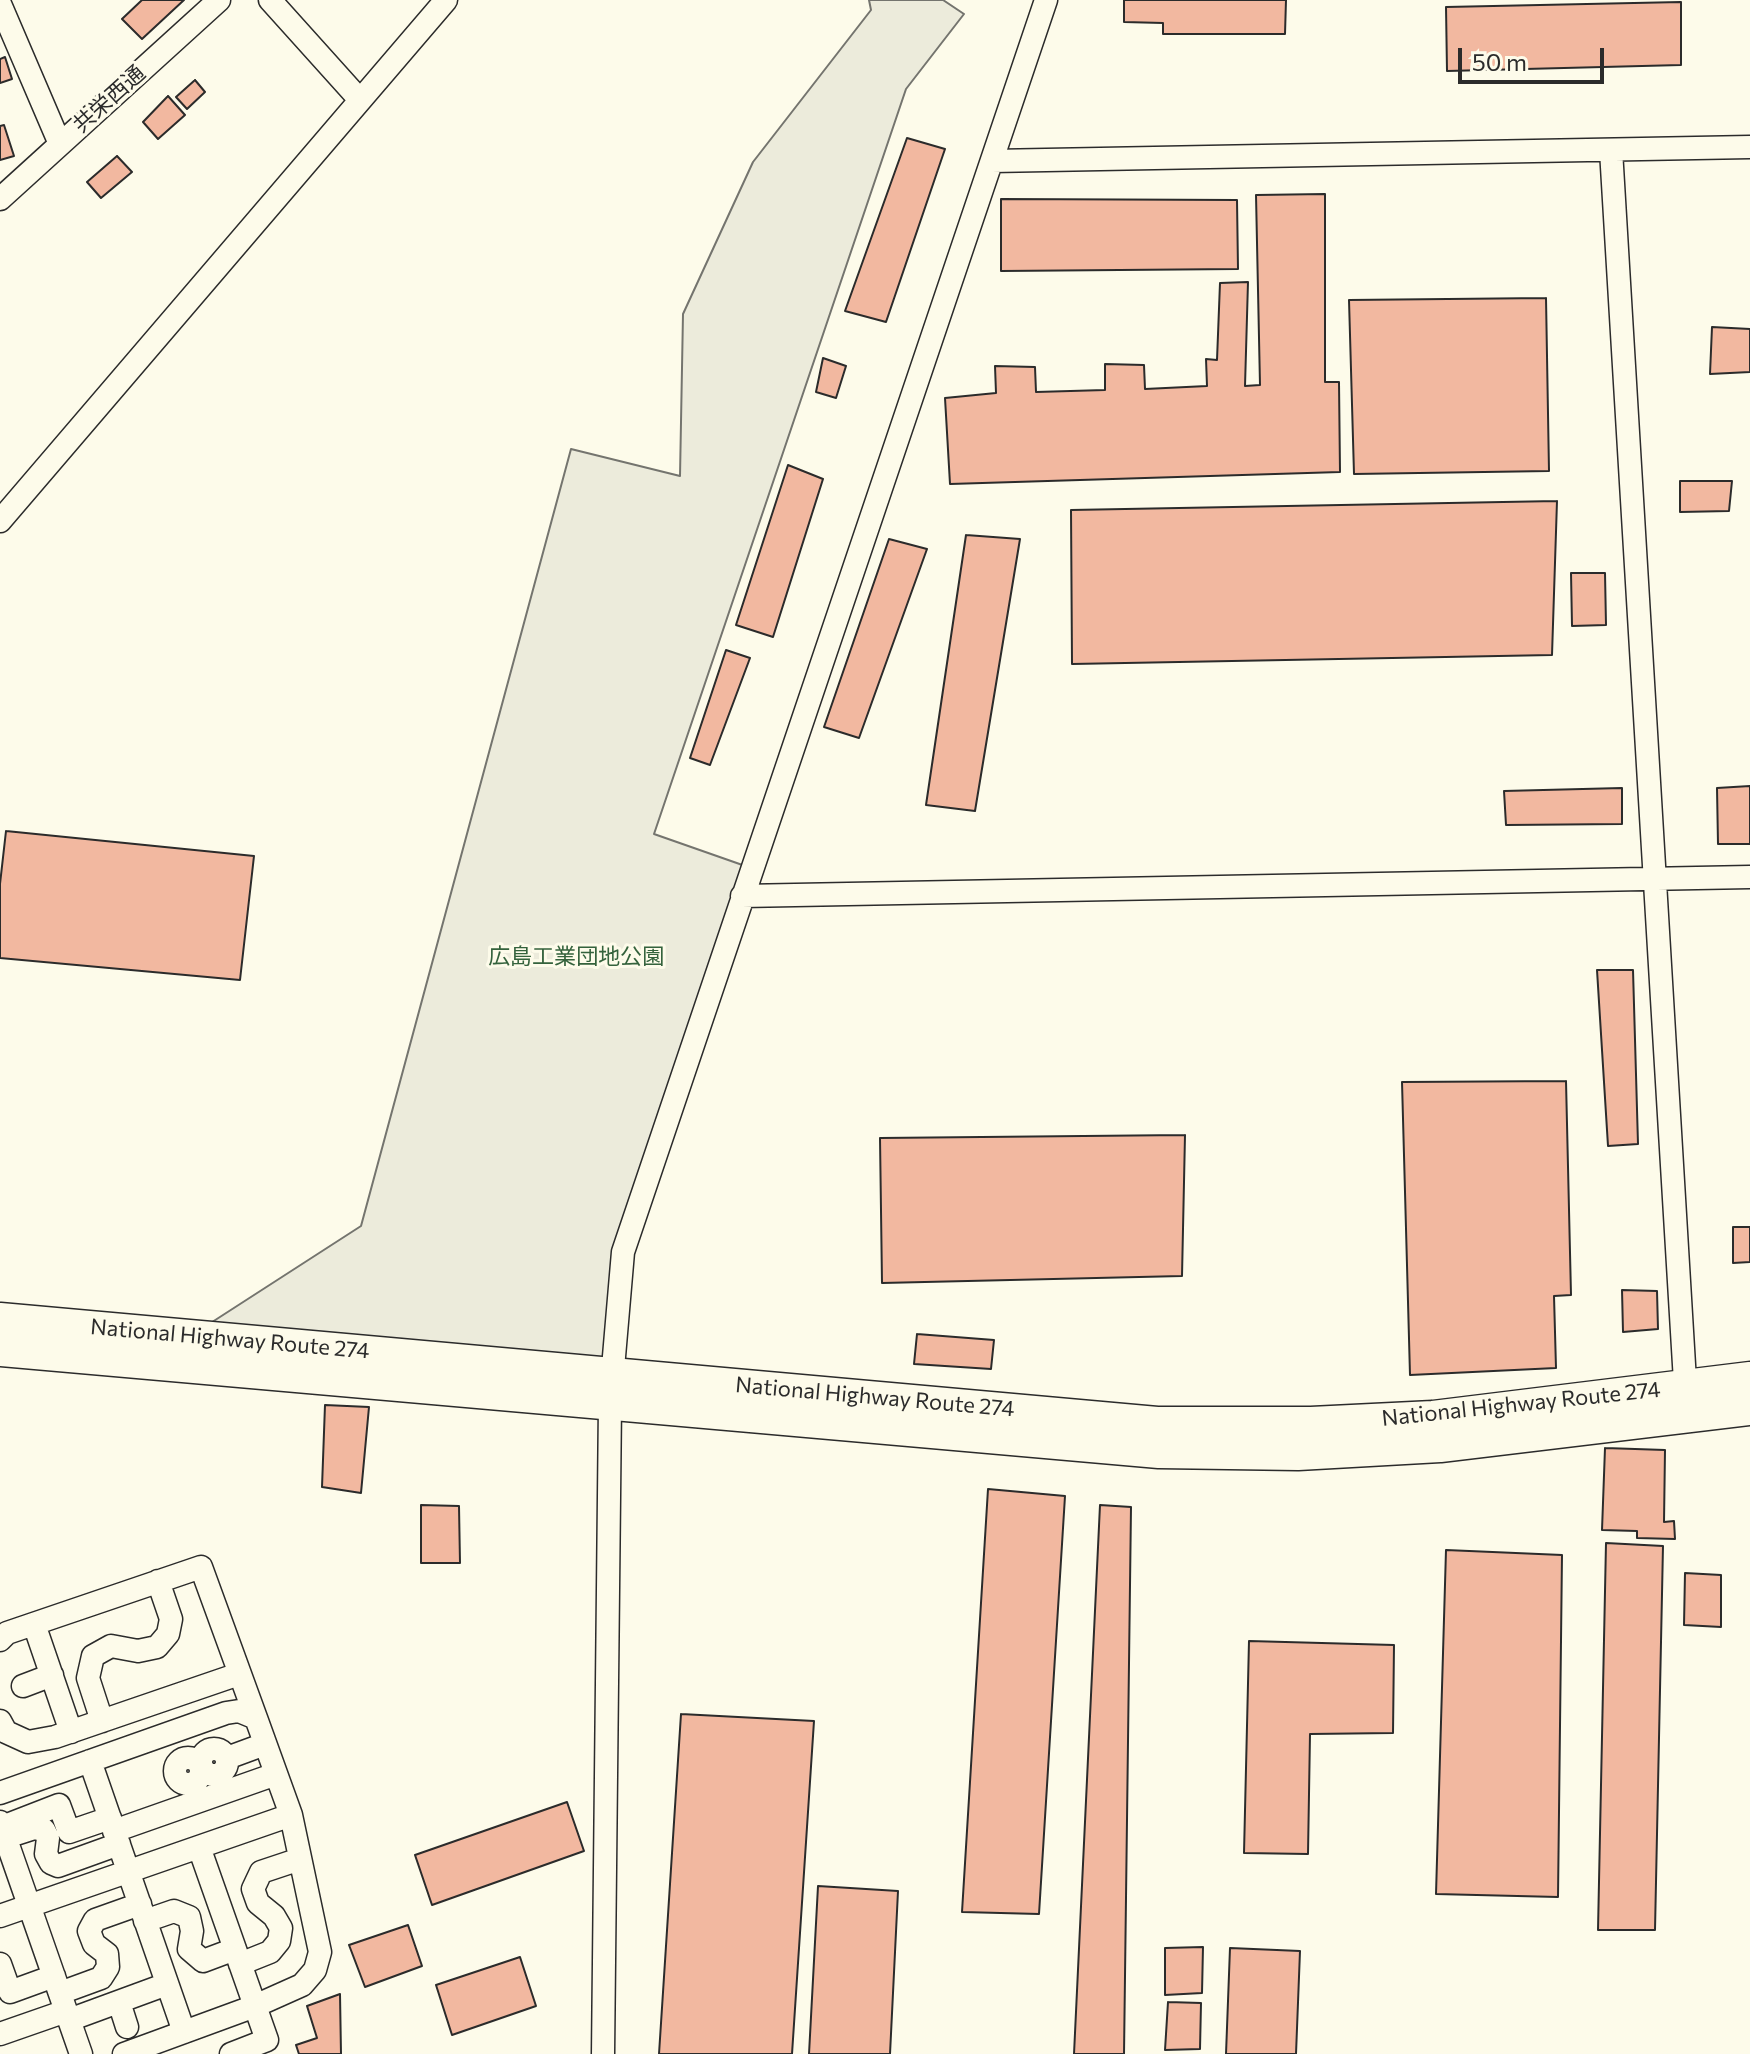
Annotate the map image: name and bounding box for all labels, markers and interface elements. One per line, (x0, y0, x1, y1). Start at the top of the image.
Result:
scale bar (1462, 32, 1608, 82)
text: 50 m (1472, 47, 1527, 76)
street label: 共栄西通 (67, 60, 151, 138)
park label: 広島工業団地公園 (488, 944, 664, 970)
street label: National Highway Route 274 (89, 1314, 371, 1364)
street label: National Highway Route 274 (734, 1372, 1016, 1422)
street label: National Highway Route 274 (1380, 1376, 1662, 1432)

